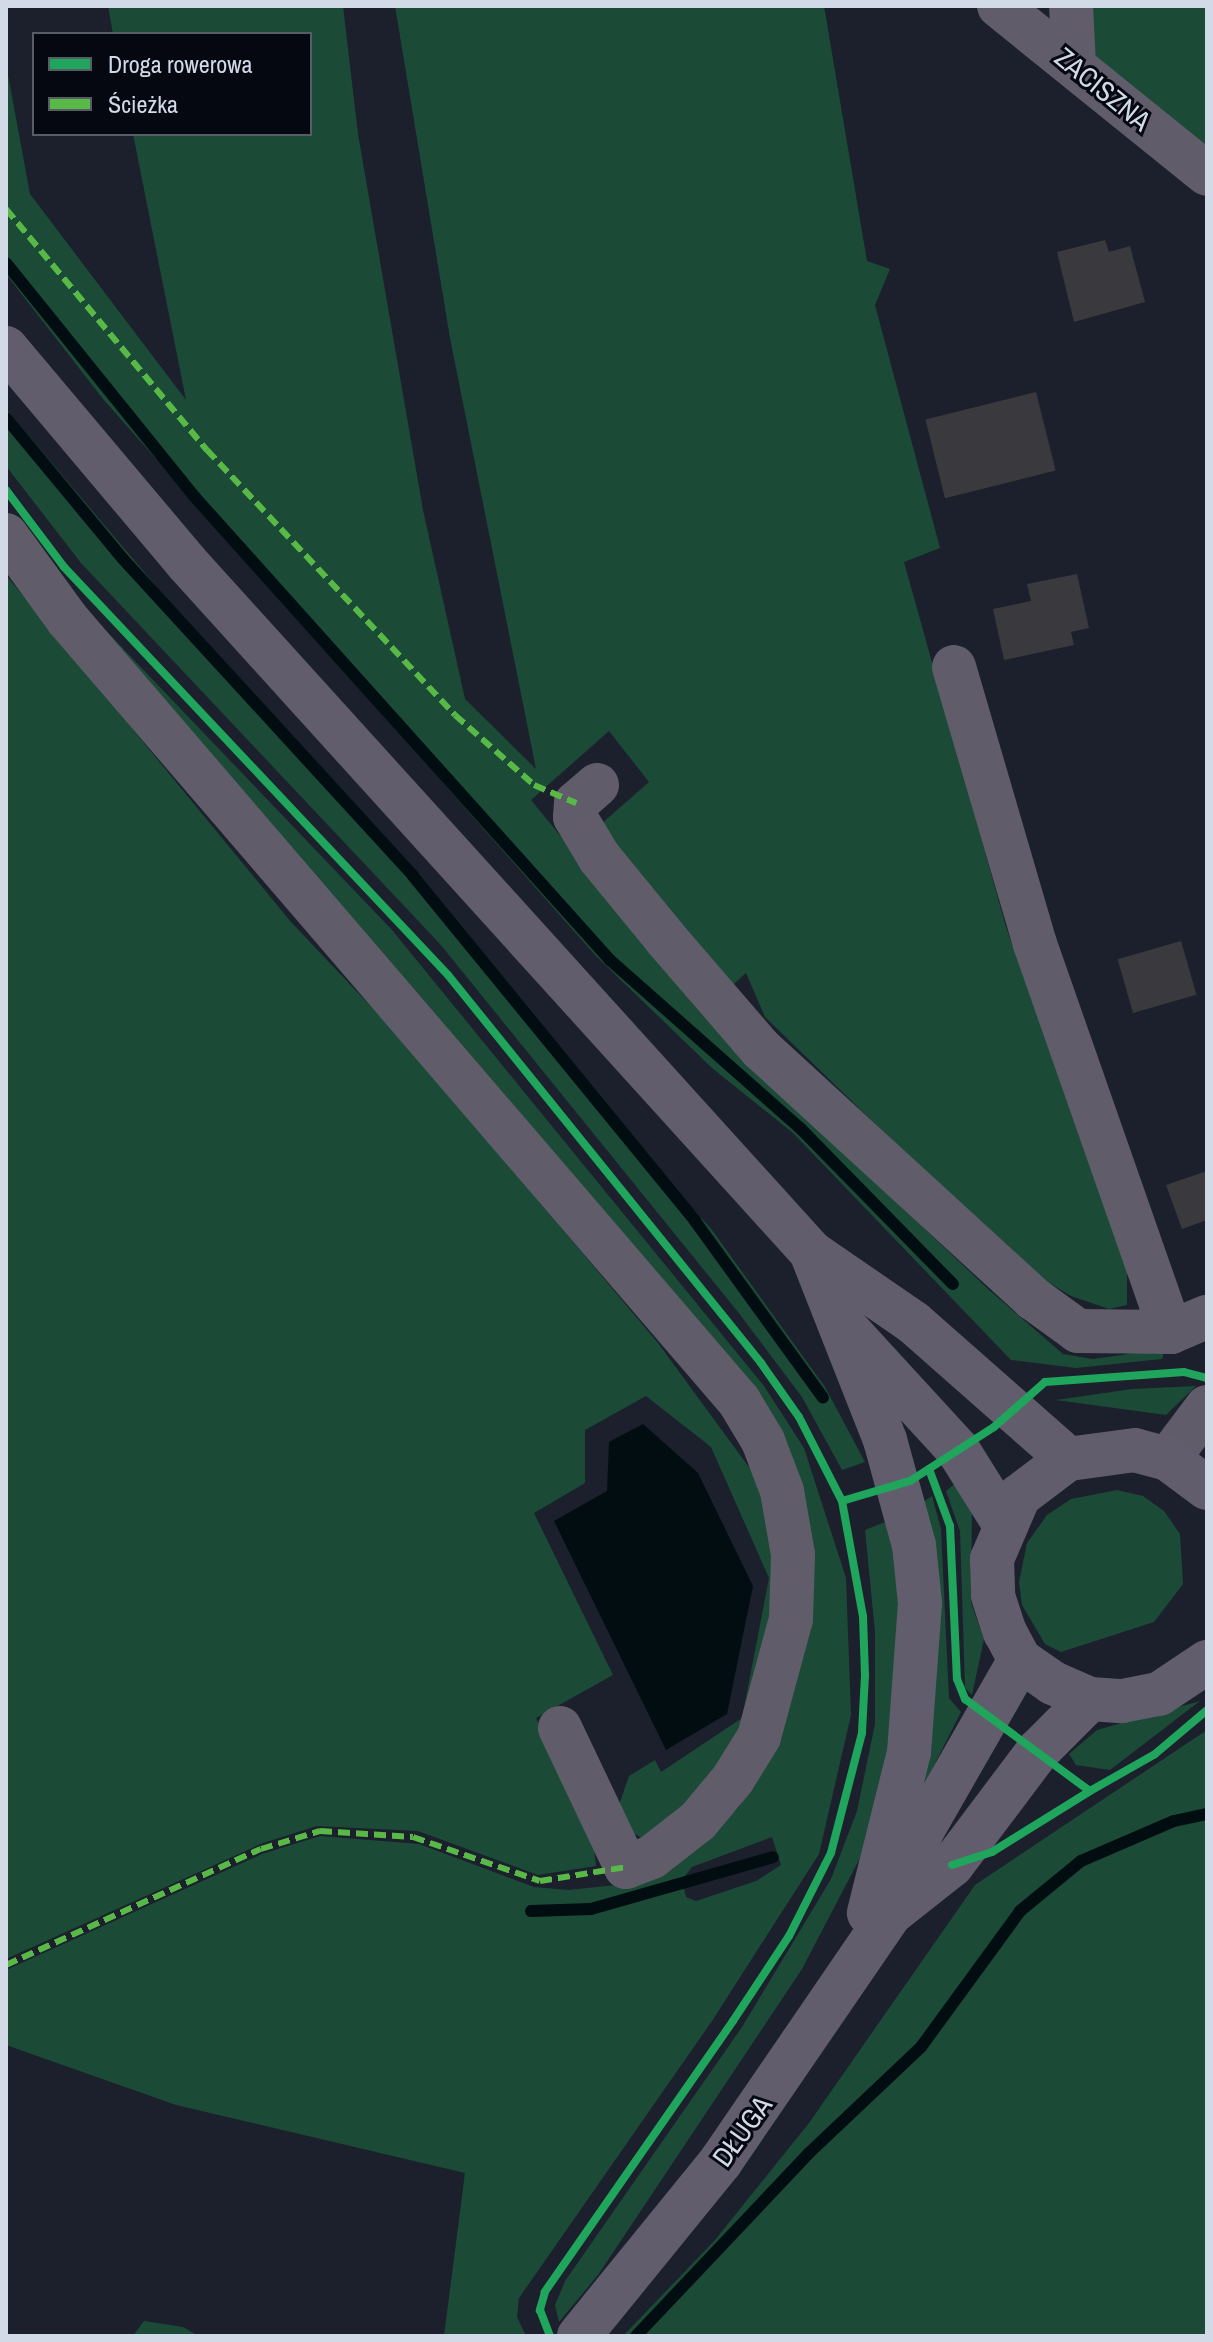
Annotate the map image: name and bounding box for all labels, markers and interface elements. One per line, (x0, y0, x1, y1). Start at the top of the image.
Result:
legend (32, 32, 312, 136)
street label: ZACISZNA (1048, 40, 1158, 138)
text: Droga rowerowa (108, 48, 252, 80)
text: Ścieżka (108, 88, 178, 120)
street label: DŁUGA (705, 2089, 779, 2173)

